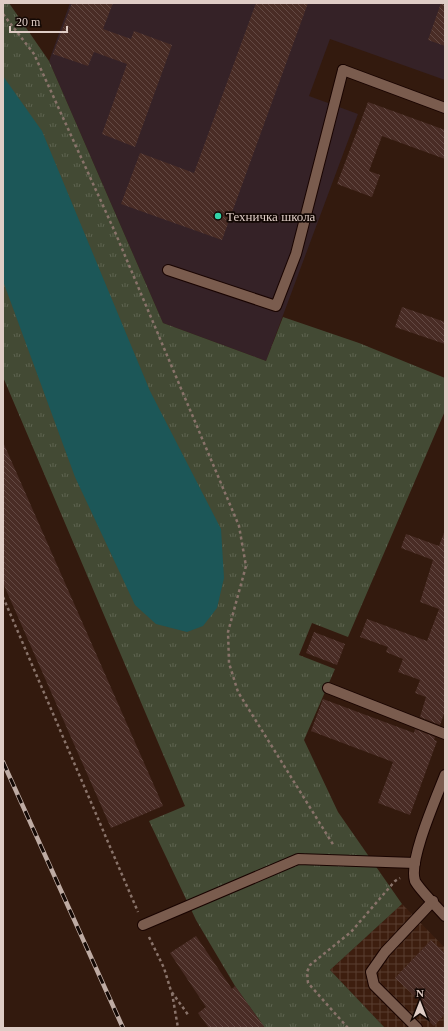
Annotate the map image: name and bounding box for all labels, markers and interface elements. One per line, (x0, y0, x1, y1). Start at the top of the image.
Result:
scale bar (10, 8, 67, 34)
text: 20 m (16, 15, 41, 29)
place label: Техничка школа (226, 209, 316, 224)
marker: Техничка школа (213, 211, 223, 221)
north arrow (400, 983, 440, 1023)
text: N (416, 987, 424, 999)

